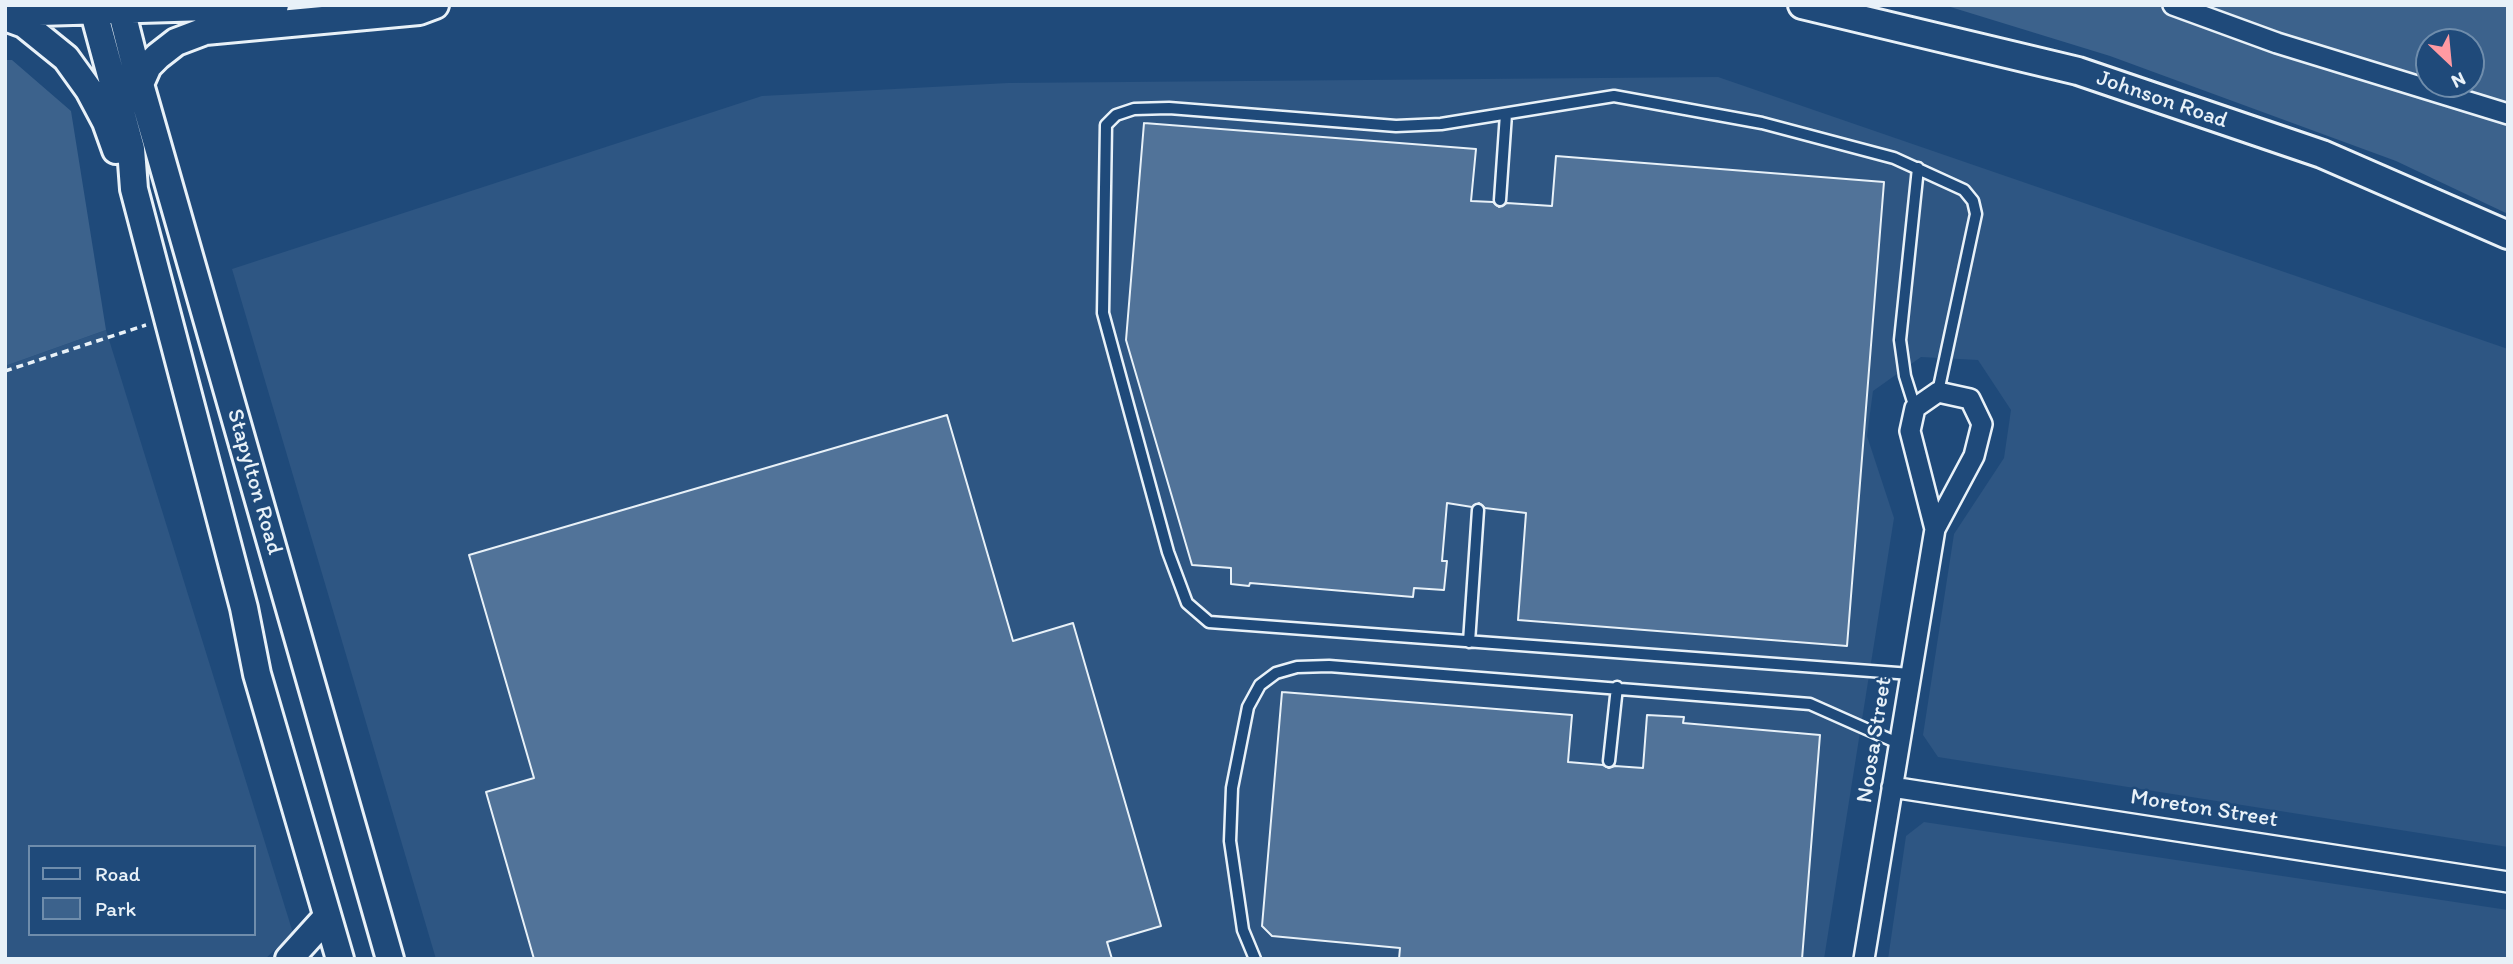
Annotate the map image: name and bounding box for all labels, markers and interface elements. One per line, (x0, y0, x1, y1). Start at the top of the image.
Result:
north arrow (2415, 28, 2485, 98)
street label: Johnson Road (2093, 65, 2231, 135)
text: N (2448, 67, 2469, 94)
street label: Stapylton Road (220, 406, 288, 558)
street label: Noosa Street (1851, 675, 1899, 805)
street label: Moreton Street (2128, 784, 2280, 834)
legend (28, 845, 256, 936)
text: Road (95, 861, 140, 886)
text: Park (95, 896, 136, 921)

